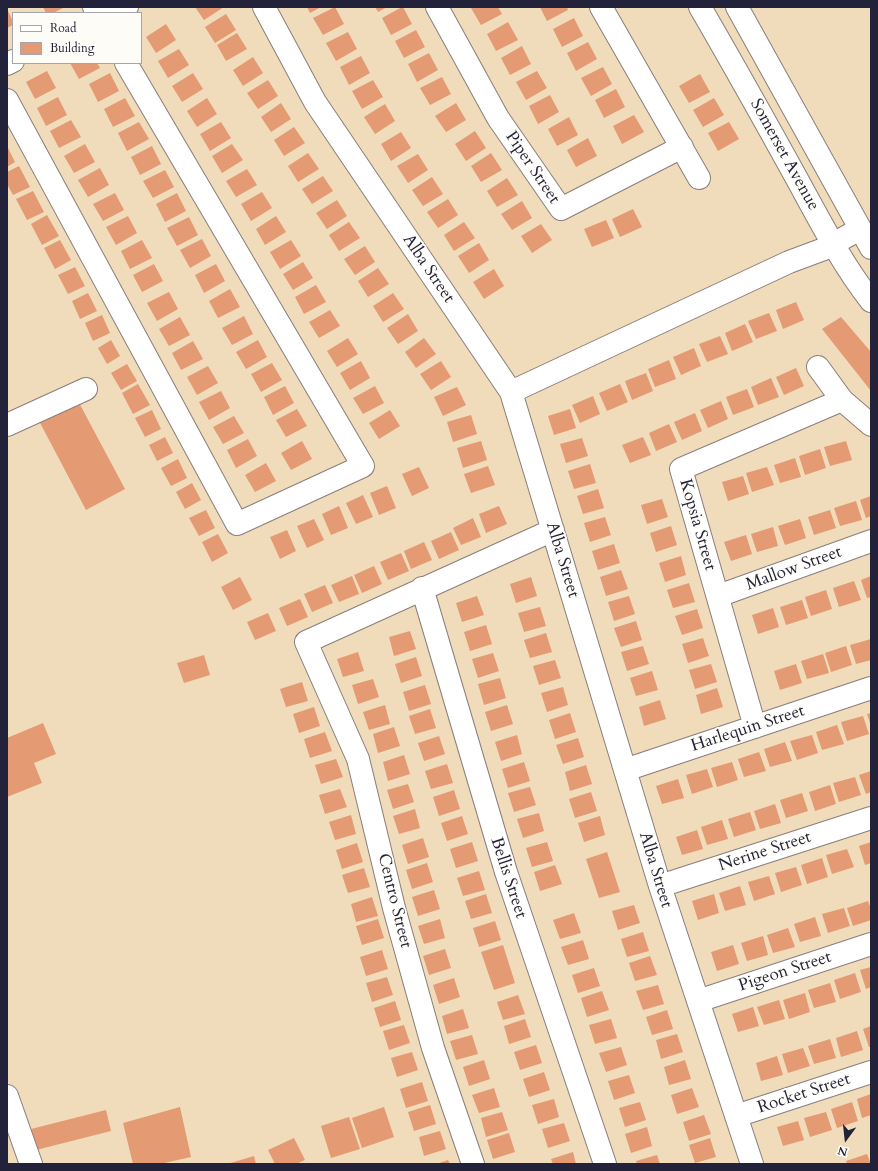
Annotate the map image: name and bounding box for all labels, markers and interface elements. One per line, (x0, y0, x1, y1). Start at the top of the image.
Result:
legend (12, 12, 142, 64)
text: Road (50, 20, 76, 36)
text: Building (50, 40, 94, 56)
street label: Somerset Avenue (745, 96, 823, 214)
street label: Piper Street (500, 128, 564, 208)
street label: Alba Street (398, 231, 458, 307)
street label: Kopsia Street (674, 477, 720, 573)
street label: Alba Street (541, 520, 583, 600)
street label: Mallow Street (743, 542, 845, 596)
street label: Harlequin Street (689, 701, 807, 757)
street label: Nerine Street (716, 827, 814, 877)
street label: Alba Street (634, 830, 676, 910)
street label: Bellis Street (485, 835, 531, 921)
street label: Centro Street (372, 852, 416, 950)
street label: Pigeon Street (736, 947, 834, 997)
street label: Rocket Street (755, 1069, 853, 1119)
north arrow (826, 1119, 866, 1159)
text: N (836, 1143, 849, 1160)

